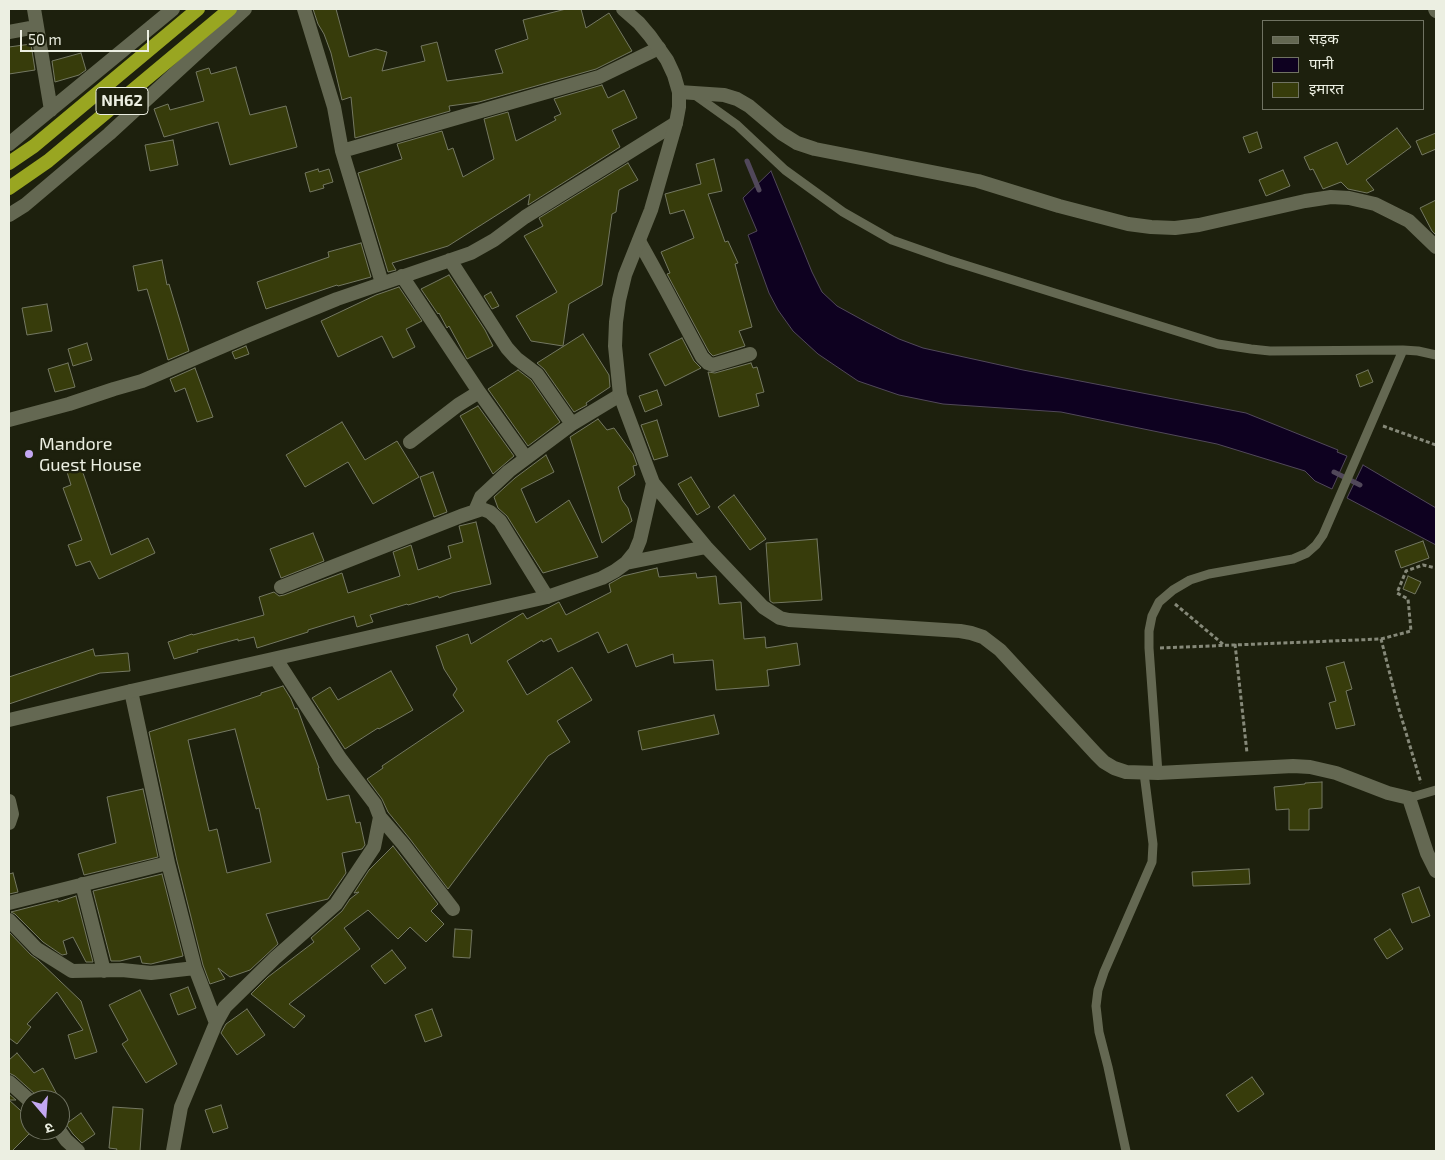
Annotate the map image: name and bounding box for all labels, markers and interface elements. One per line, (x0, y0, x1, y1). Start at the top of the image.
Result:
scale bar (22, 20, 151, 52)
legend (1262, 20, 1425, 110)
text: सड़क (1309, 29, 1339, 47)
text: 50 m (28, 30, 62, 48)
text: पानी (1309, 54, 1334, 72)
text: इमारत (1309, 79, 1344, 97)
road number: NH62 (96, 88, 148, 114)
place label: Mandore Guest House (39, 433, 142, 476)
marker: Mandore Guest House (23, 448, 35, 460)
north arrow (20, 1090, 70, 1140)
text: उ (43, 1119, 56, 1138)

